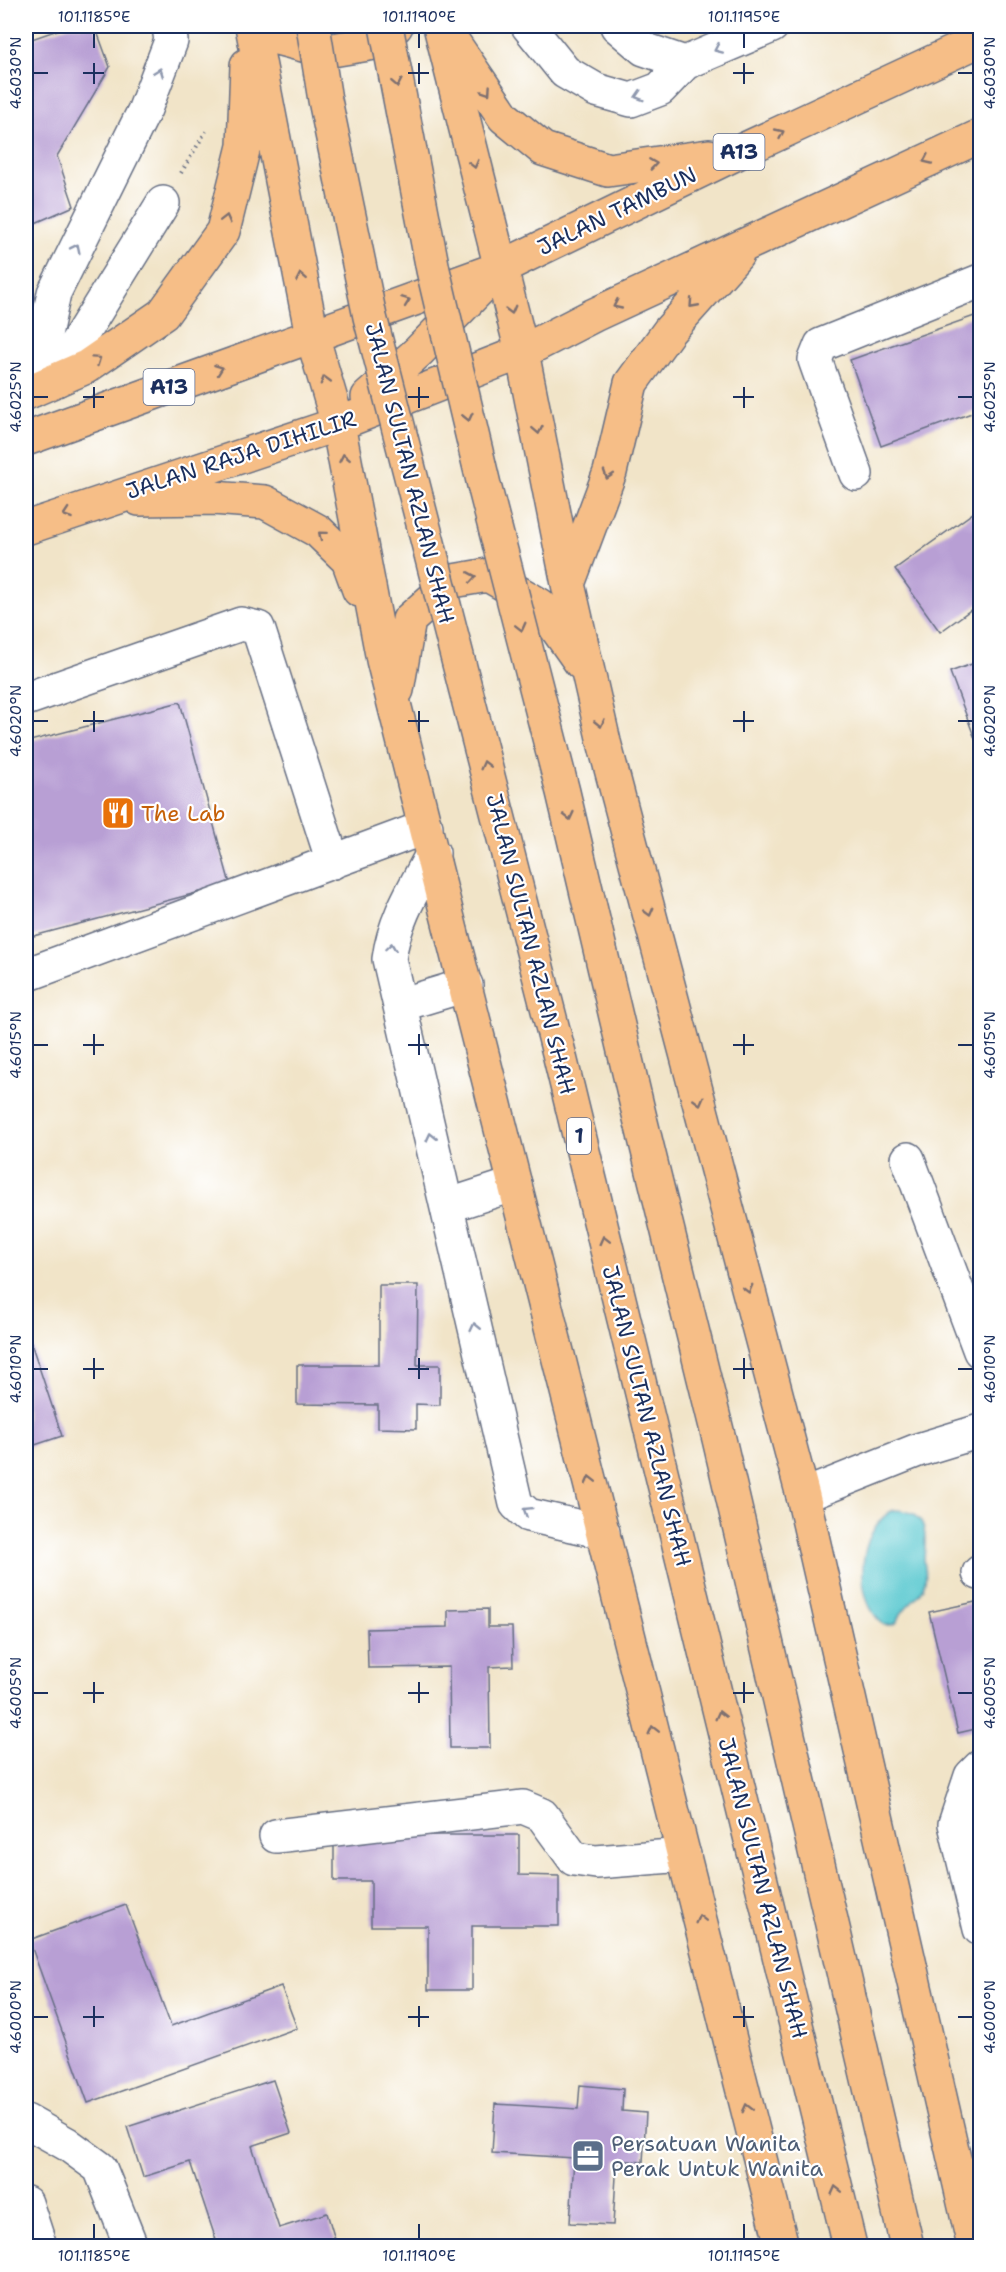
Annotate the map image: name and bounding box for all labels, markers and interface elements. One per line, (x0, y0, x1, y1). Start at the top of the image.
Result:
text: 101.1185°E (58, 7, 130, 27)
text: 101.1190°E (382, 7, 456, 27)
text: 101.1195°E (708, 7, 780, 27)
text: 4.6030°N (6, 37, 26, 109)
text: 4.6030°N (980, 37, 1000, 109)
one-way arrow (714, 42, 725, 54)
one-way arrow (152, 67, 165, 78)
one-way arrow (390, 78, 403, 88)
one-way arrow (479, 85, 490, 96)
one-way arrow (634, 89, 645, 101)
one-way arrow (774, 128, 785, 140)
road number: A13 (714, 134, 764, 170)
one-way arrow (923, 153, 934, 165)
one-way arrow (648, 158, 657, 170)
one-way arrow (467, 159, 480, 169)
street label: JALAN TAMBUN (533, 160, 701, 262)
one-way arrow (218, 214, 231, 224)
one-way arrow (69, 244, 80, 255)
one-way arrow (295, 273, 308, 283)
one-way arrow (400, 296, 411, 309)
one-way arrow (612, 297, 623, 309)
one-way arrow (689, 297, 700, 308)
one-way arrow (504, 304, 517, 314)
street label: JALAN SULTAN AZLAN SHAH (359, 319, 461, 627)
one-way arrow (91, 356, 102, 367)
text: 4.6025°N (6, 361, 26, 433)
text: 4.6025°N (980, 361, 1000, 433)
one-way arrow (213, 363, 223, 376)
road number: A13 (144, 369, 195, 405)
one-way arrow (320, 375, 332, 386)
street label: JALAN RAJA DIHILIR (122, 404, 360, 506)
one-way arrow (460, 412, 473, 422)
one-way arrow (531, 424, 544, 434)
one-way arrow (338, 454, 351, 464)
one-way arrow (603, 469, 616, 480)
one-way arrow (62, 506, 72, 519)
one-way arrow (318, 532, 329, 543)
one-way arrow (468, 572, 477, 584)
one-way arrow (513, 622, 526, 632)
text: 4.6020°N (6, 685, 26, 757)
text: 4.6020°N (980, 685, 1000, 757)
one-way arrow (593, 718, 606, 728)
one-way arrow (480, 760, 492, 771)
street label: JALAN SULTAN AZLAN SHAH (480, 790, 582, 1098)
restaurant icon: The Lab (100, 795, 136, 831)
place label: The Lab (141, 799, 226, 828)
one-way arrow (561, 811, 574, 821)
one-way arrow (642, 906, 654, 917)
one-way arrow (384, 942, 396, 951)
text: 4.6015°N (6, 1011, 26, 1079)
text: 4.6015°N (980, 1011, 1000, 1079)
one-way arrow (691, 1095, 704, 1105)
road number: 1 (567, 1118, 591, 1154)
one-way arrow (425, 1132, 438, 1142)
one-way arrow (599, 1235, 612, 1245)
street label: JALAN SULTAN AZLAN SHAH (596, 1262, 698, 1570)
one-way arrow (741, 1283, 753, 1294)
one-way arrow (470, 1322, 483, 1332)
text: 4.6010°N (6, 1335, 26, 1403)
text: 4.6010°N (980, 1335, 1000, 1403)
one-way arrow (584, 1475, 597, 1485)
one-way arrow (523, 1507, 534, 1518)
text: 4.6005°N (6, 1657, 26, 1729)
text: 4.6005°N (980, 1657, 1000, 1729)
one-way arrow (715, 1710, 728, 1720)
one-way arrow (647, 1725, 660, 1735)
street label: JALAN SULTAN AZLAN SHAH (712, 1734, 814, 2042)
one-way arrow (695, 1914, 708, 1924)
text: 4.6000°N (6, 1980, 26, 2054)
text: 4.6000°N (980, 1980, 1000, 2054)
one-way arrow (742, 2103, 755, 2113)
place label: Persatuan Wanita Perak Untuk Wanita (611, 2129, 823, 2183)
office icon: Persatuan Wanita Perak Untuk Wanita (570, 2138, 606, 2174)
one-way arrow (831, 2185, 844, 2195)
text: 101.1185°E (58, 2246, 130, 2266)
text: 101.1190°E (382, 2246, 456, 2266)
text: 101.1195°E (708, 2246, 780, 2266)

